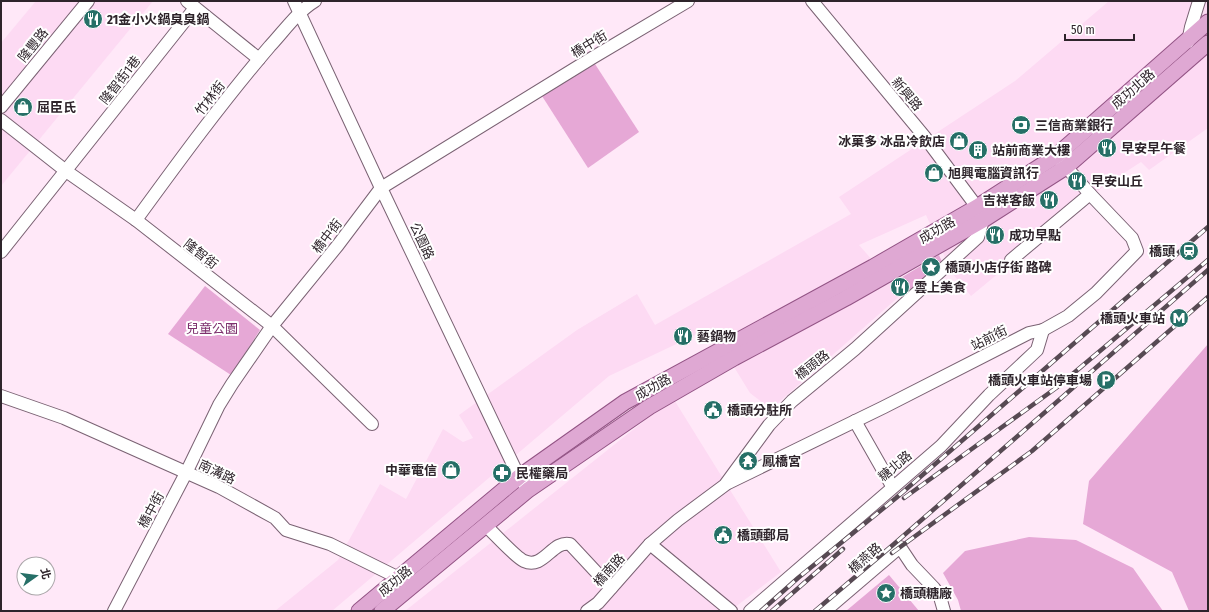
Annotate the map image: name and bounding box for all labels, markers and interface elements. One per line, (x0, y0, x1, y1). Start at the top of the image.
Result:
restaurant icon: 21金小火鍋臭臭鍋 (82, 8, 104, 30)
place label: 21金小火鍋臭臭鍋 (106, 12, 209, 27)
scale bar (1065, 16, 1134, 42)
text: 50 m (1071, 23, 1095, 37)
street label: 隆豐路 (15, 25, 51, 65)
street label: 橋中街 (568, 28, 610, 60)
street label: 隆智街1巷 (97, 53, 143, 107)
street label: 成功北路 (1108, 66, 1158, 112)
street label: 新興路 (889, 74, 925, 114)
street label: 竹林街 (192, 78, 228, 118)
shop icon: 屈臣氏 (12, 96, 34, 118)
place label: 屈臣氏 (37, 100, 76, 115)
bank icon: 三信商業銀行 (1010, 114, 1032, 136)
place label: 三信商業銀行 (1035, 118, 1113, 133)
shop icon: 冰菓多 冰品冷飲店 (948, 130, 970, 152)
place label: 冰菓多 冰品冷飲店 (838, 134, 945, 149)
restaurant icon: 早安早午餐 (1096, 137, 1118, 159)
building icon: 站前商業大樓 (967, 139, 989, 161)
place label: 早安早午餐 (1121, 141, 1186, 156)
place label: 站前商業大樓 (992, 143, 1070, 158)
shop icon: 旭興電腦資訊行 (923, 162, 945, 184)
place label: 旭興電腦資訊行 (948, 166, 1039, 181)
restaurant icon: 早安山丘 (1066, 170, 1088, 192)
place label: 早安山丘 (1091, 174, 1143, 189)
restaurant icon: 吉祥客飯 (1038, 189, 1060, 211)
place label: 吉祥客飯 (983, 193, 1035, 208)
street label: 成功路 (916, 214, 958, 246)
street label: 橋中街 (309, 216, 345, 256)
street label: 公園路 (407, 220, 437, 262)
restaurant icon: 成功早點 (984, 224, 1006, 246)
place label: 成功早點 (1009, 228, 1061, 243)
street label: 隆智街 (181, 236, 221, 272)
station icon: 橋頭 (1178, 240, 1200, 262)
place label: 橋頭 (1149, 244, 1176, 259)
place icon: 橋頭小店仔街 路碑 (920, 256, 942, 278)
place label: 橋頭小店仔街 路碑 (945, 260, 1052, 275)
restaurant icon: 雲上美食 (889, 276, 911, 298)
place label: 雲上美食 (914, 280, 966, 295)
metro station icon: 橋頭火車站 (1168, 307, 1190, 329)
place label: 橋頭火車站 (1100, 311, 1165, 326)
park label: 兒童公園 (186, 321, 238, 336)
street label: 站前街 (968, 322, 1010, 354)
restaurant icon: 藝鍋物 (672, 325, 694, 347)
place label: 藝鍋物 (697, 329, 736, 344)
street label: 橋頭路 (792, 347, 832, 383)
parking icon: 橋頭火車站停車場 (1095, 369, 1117, 391)
street label: 成功路 (632, 371, 674, 403)
place label: 橋頭火車站停車場 (988, 373, 1092, 388)
public building icon: 橋頭分駐所 (702, 399, 724, 421)
place label: 橋頭分駐所 (727, 403, 792, 418)
street label: 糖北路 (875, 448, 915, 484)
temple icon: 鳳橋宮 (737, 450, 759, 472)
place label: 鳳橋宮 (762, 454, 801, 469)
street label: 南溝路 (196, 457, 238, 487)
shop icon: 中華電信 (440, 459, 462, 481)
pharmacy icon: 民權藥局 (491, 462, 513, 484)
place label: 中華電信 (385, 463, 437, 478)
place label: 民權藥局 (516, 466, 568, 481)
street label: 橋中街 (135, 489, 167, 531)
public building icon: 橋頭郵局 (712, 524, 734, 546)
place label: 橋頭郵局 (737, 528, 789, 543)
street label: 橋燕路 (845, 540, 885, 576)
street label: 橋南路 (590, 550, 628, 590)
north arrow (16, 556, 56, 596)
street label: 成功路 (375, 563, 415, 599)
text: 北 (38, 567, 53, 581)
place icon: 橋頭糖廠 (875, 582, 897, 604)
place label: 橋頭糖廠 (900, 586, 952, 601)

